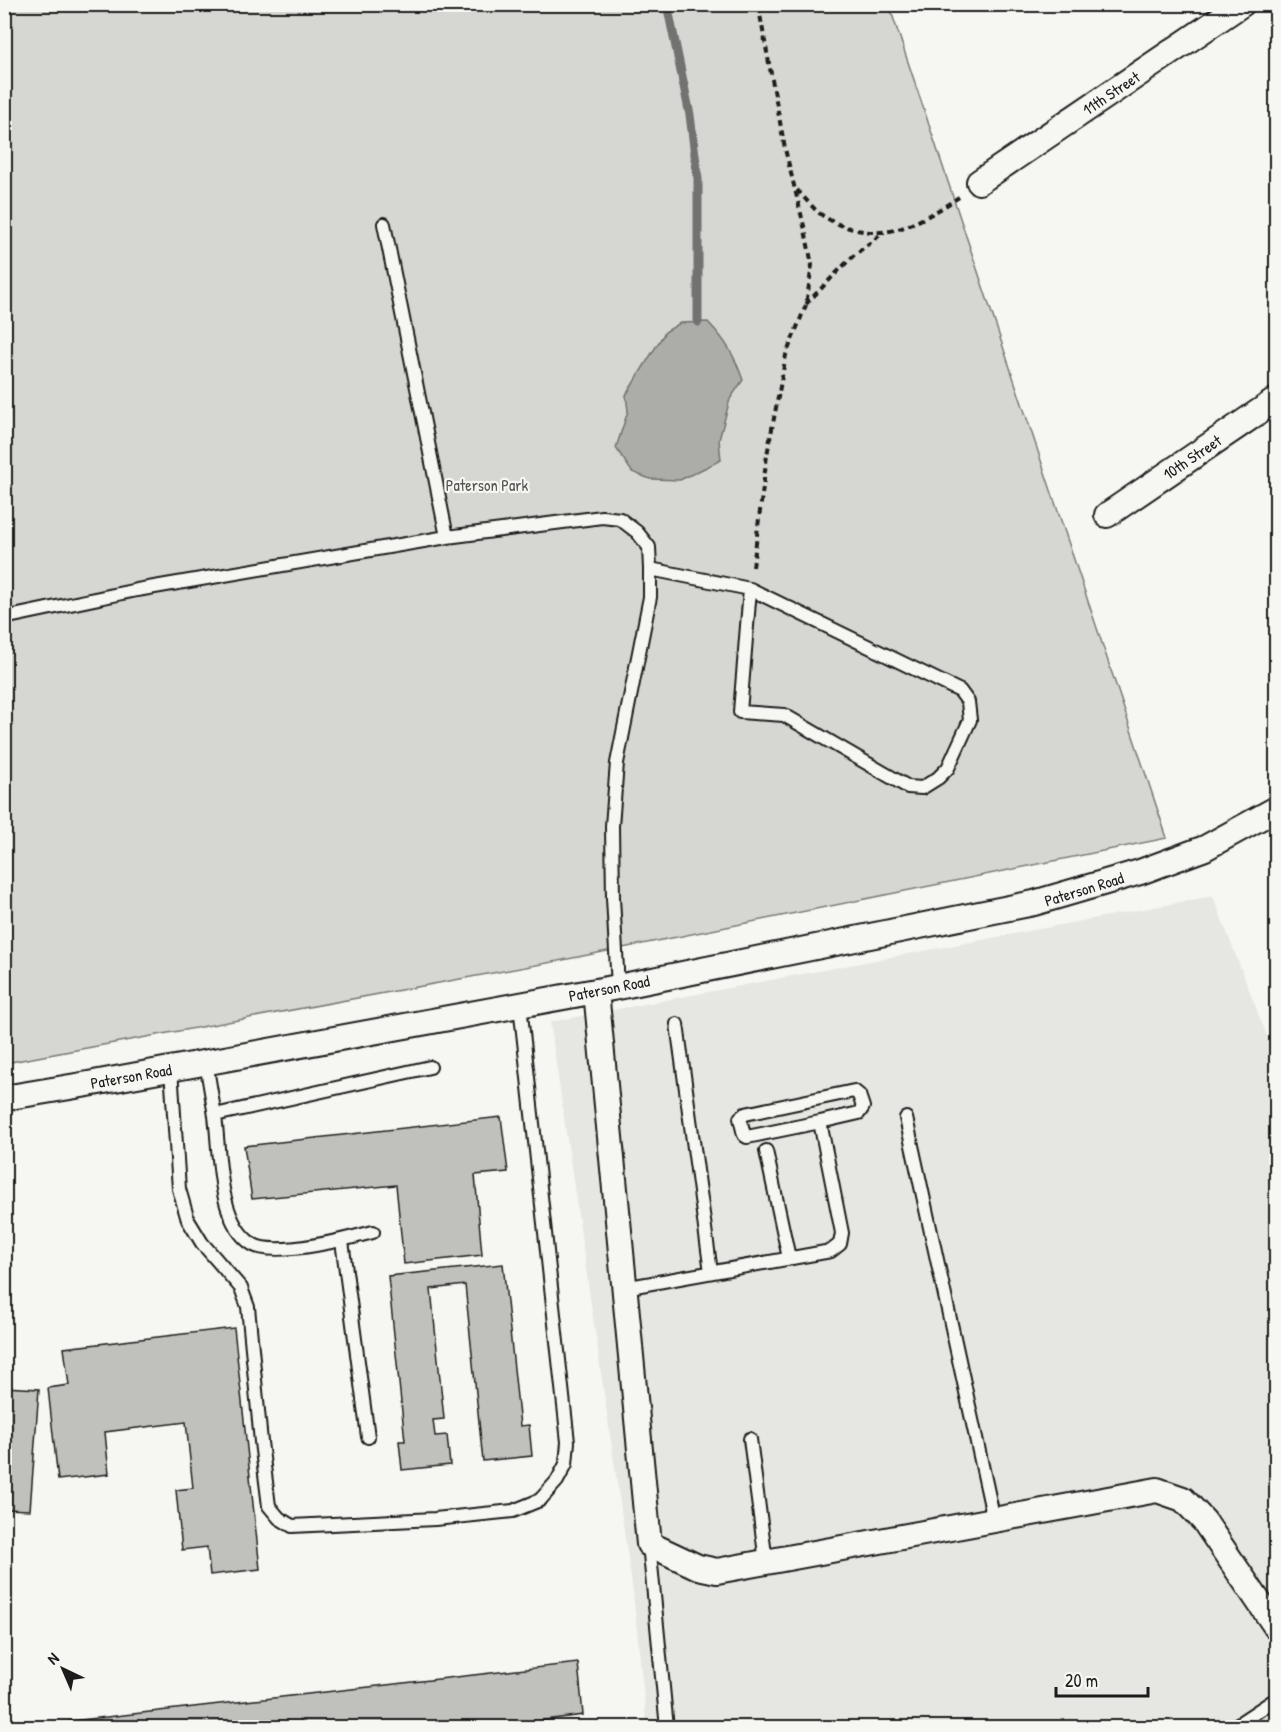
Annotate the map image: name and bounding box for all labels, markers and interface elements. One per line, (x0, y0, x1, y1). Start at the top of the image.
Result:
street label: 11th Street (1078, 65, 1144, 120)
street label: 10th Street (1158, 429, 1226, 485)
park label: Paterson Park (446, 474, 528, 496)
street label: Paterson Road (1042, 867, 1126, 911)
street label: Paterson Road (567, 969, 651, 1007)
street label: Paterson Road (89, 1058, 173, 1094)
north arrow (33, 1639, 93, 1699)
text: N (42, 1647, 64, 1669)
scale bar (1056, 1660, 1148, 1698)
text: 20 m (1065, 1668, 1098, 1693)

